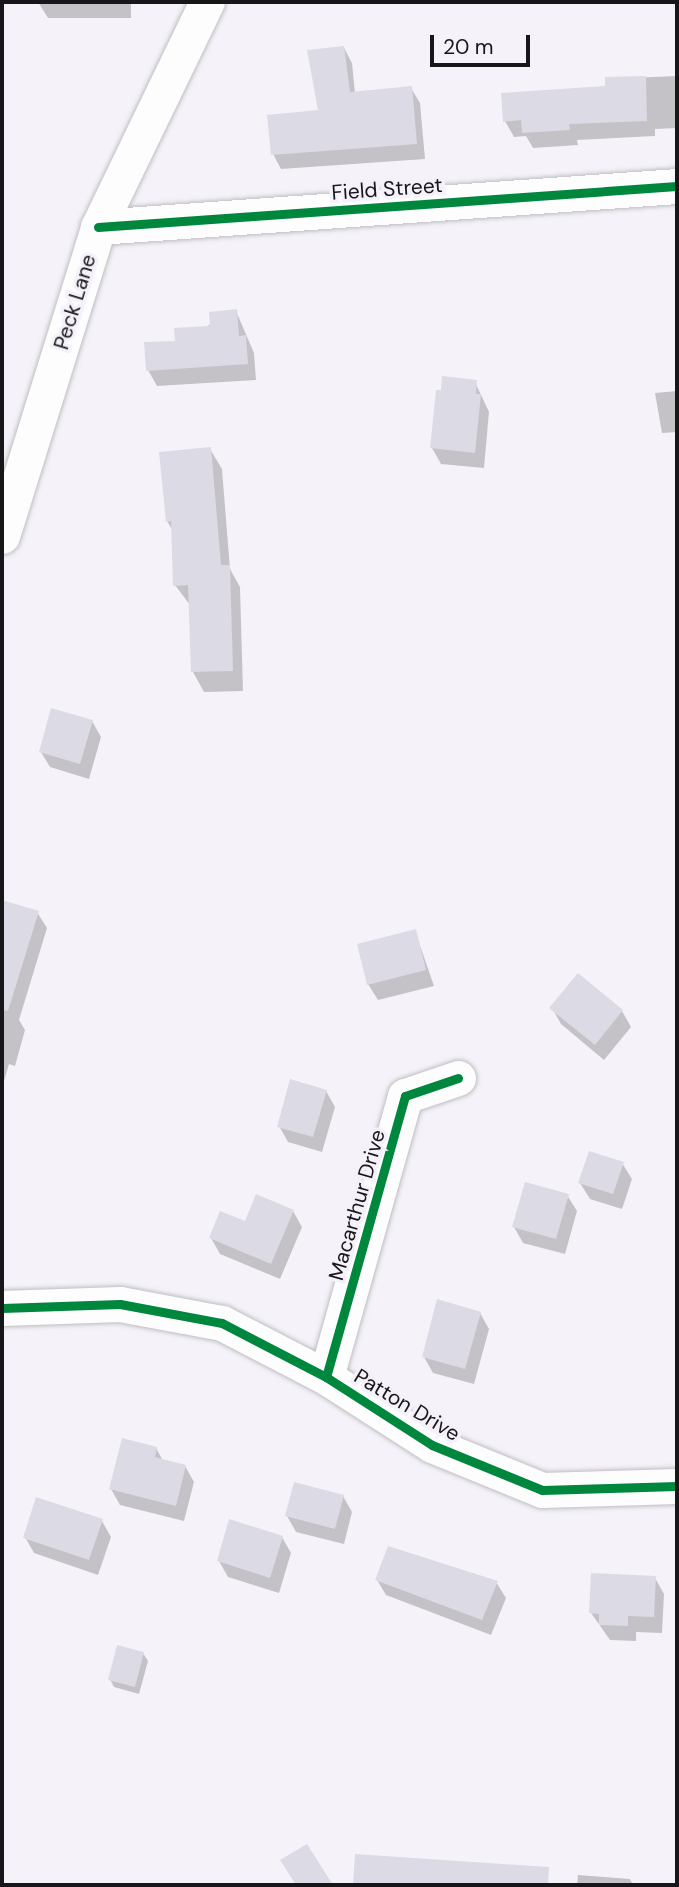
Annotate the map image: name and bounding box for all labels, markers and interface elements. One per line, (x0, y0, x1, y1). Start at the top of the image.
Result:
scale bar (434, 21, 534, 65)
text: 20 m (443, 33, 494, 61)
street label: Field Street (331, 173, 443, 205)
street label: Peck Lane (49, 251, 101, 353)
street label: Macarthur Drive (323, 1127, 391, 1283)
street label: Patton Drive (350, 1364, 464, 1446)

